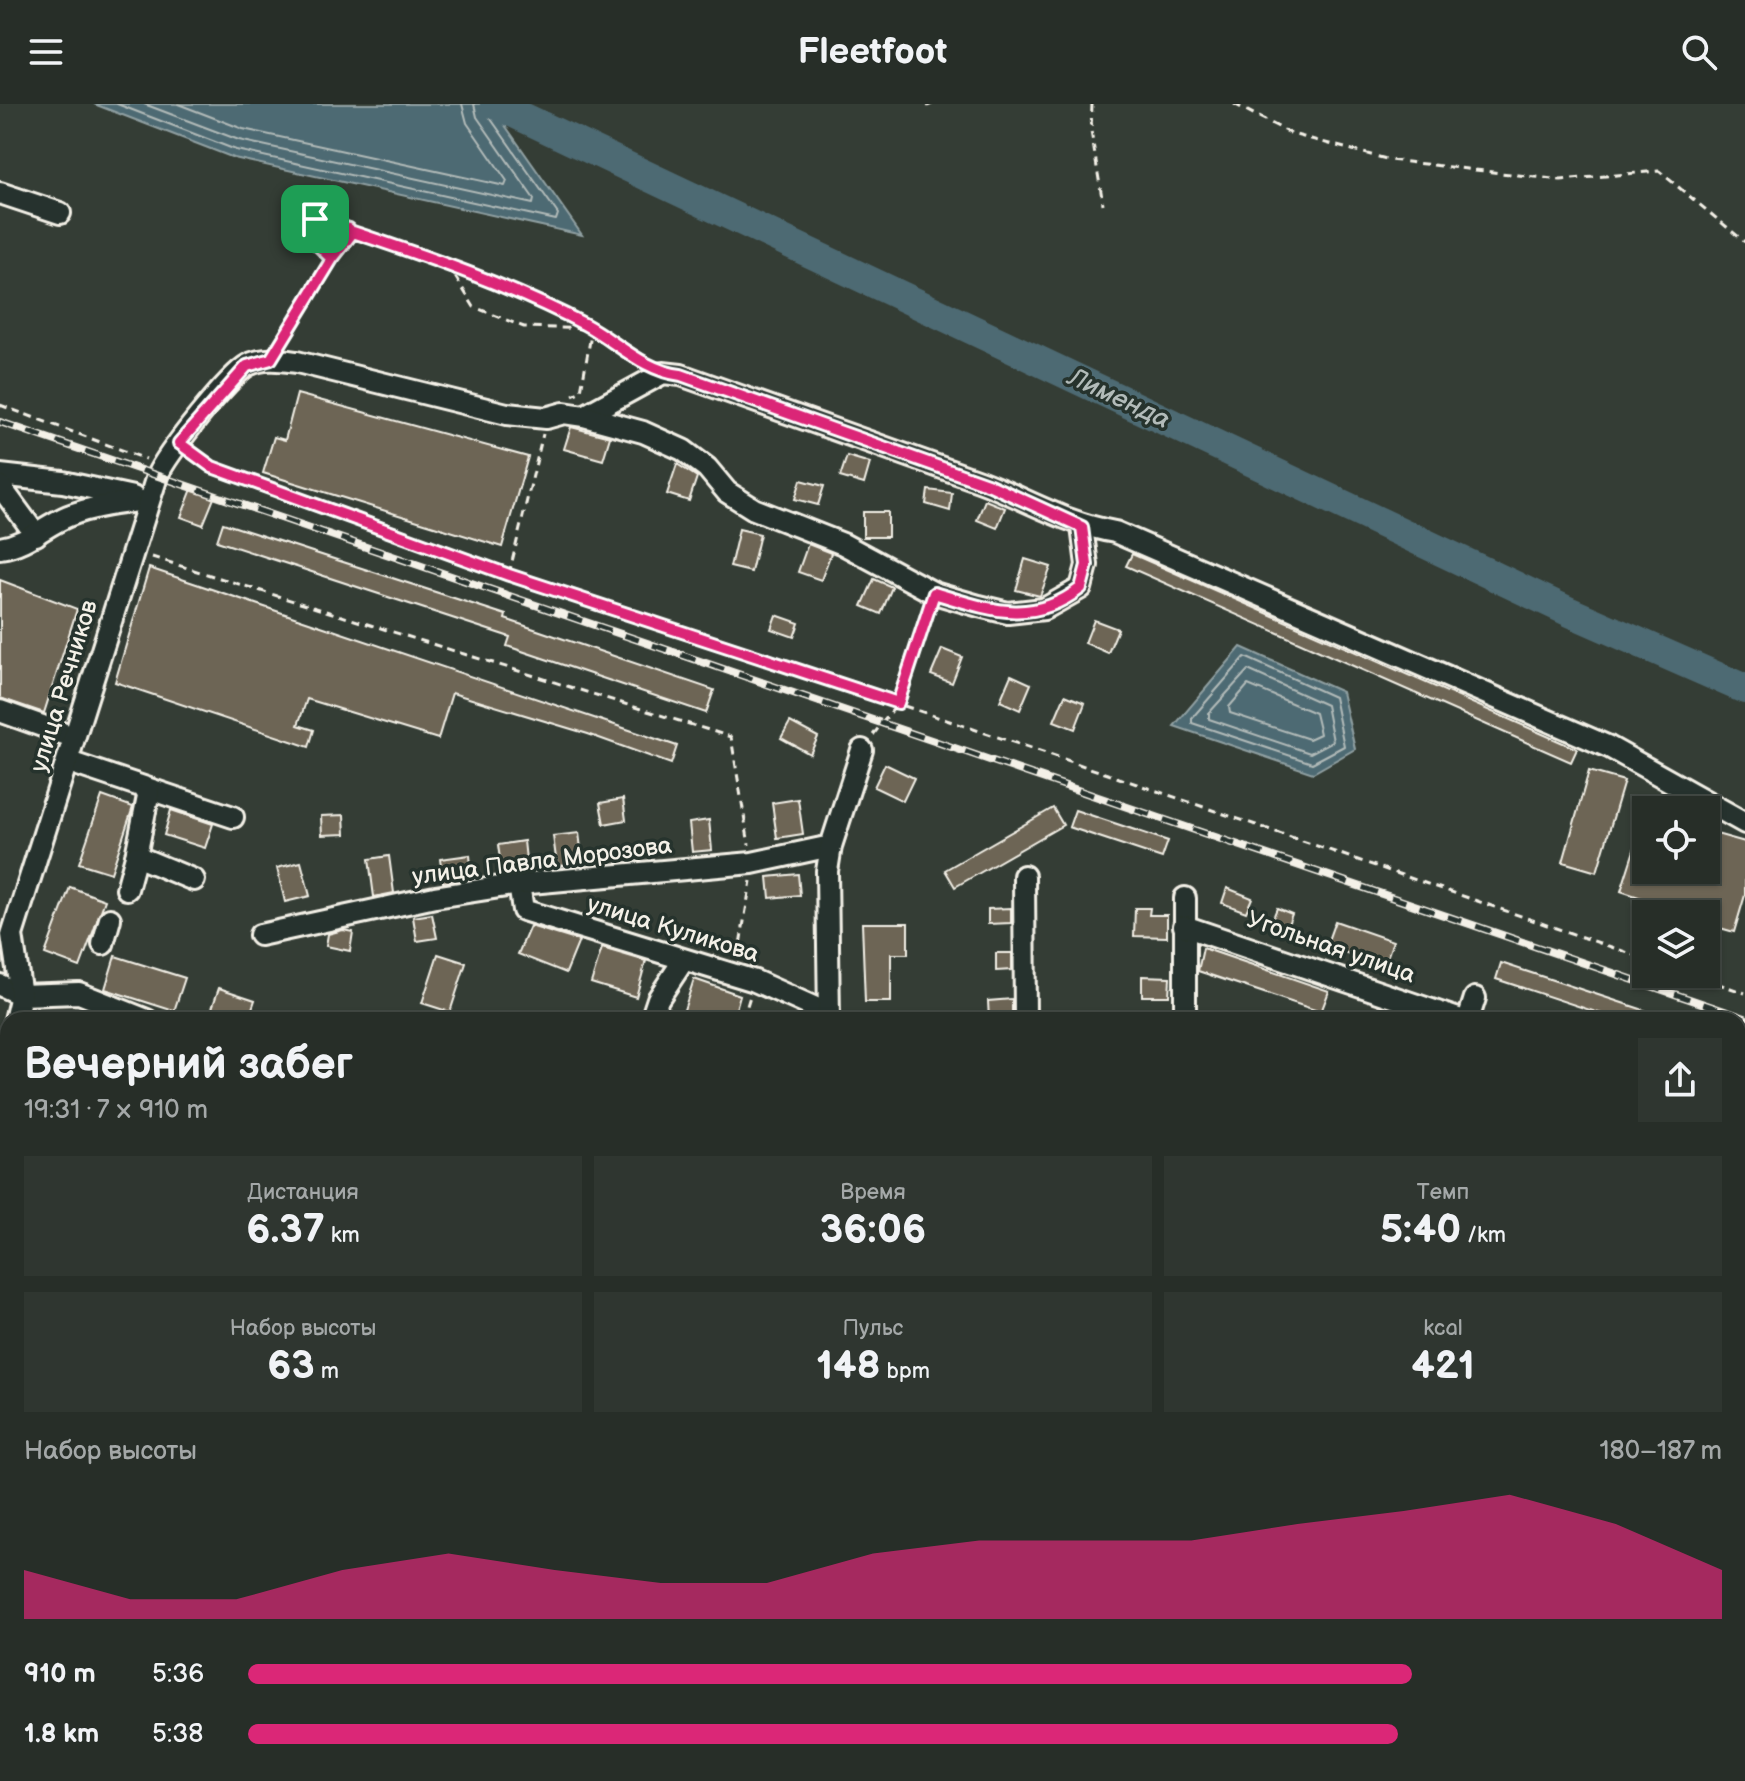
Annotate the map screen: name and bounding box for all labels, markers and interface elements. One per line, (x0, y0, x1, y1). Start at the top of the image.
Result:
icon: menu (24, 30, 68, 74)
icon: search (1677, 30, 1721, 74)
text: Fleetfoot (798, 31, 947, 74)
pin (281, 185, 349, 253)
icon: arrive (293, 197, 337, 241)
water label: Лименда (1061, 361, 1175, 436)
street label: улица Речников (24, 596, 104, 775)
map controls (1632, 796, 1720, 988)
button: locate (1632, 796, 1720, 884)
street label: улица Павла Морозова (411, 831, 673, 891)
street label: улица Куликова (584, 889, 762, 969)
button: layers (1632, 900, 1720, 988)
street label: Угольная улица (1243, 905, 1419, 989)
text: Вечерний забег (24, 1038, 353, 1091)
button: share (1638, 1038, 1722, 1122)
text: 19:31 · 7 × 910 m (24, 1095, 208, 1126)
text: Дистанция (247, 1179, 359, 1206)
text: Время (840, 1179, 906, 1206)
text: Темп (1417, 1179, 1469, 1206)
text: 6.37 (246, 1206, 325, 1254)
text: 36:06 (820, 1206, 926, 1254)
text: 5:40 (1380, 1206, 1461, 1254)
text: km (325, 1222, 360, 1249)
text: /km (1461, 1222, 1506, 1249)
text: Набор высоты (230, 1315, 376, 1342)
text: Пульс (843, 1315, 903, 1342)
text: kcal (1423, 1315, 1463, 1342)
text: 63 (267, 1342, 315, 1390)
text: 148 (816, 1342, 881, 1390)
text: 421 (1411, 1342, 1475, 1390)
text: m (315, 1358, 339, 1385)
text: bpm (881, 1358, 930, 1385)
text: Набор высоты (24, 1436, 197, 1467)
text: 180–187 m (1599, 1436, 1722, 1467)
text: 910 m (24, 1659, 96, 1690)
text: 5:36 (152, 1659, 204, 1690)
text: 1.8 km (24, 1719, 99, 1750)
text: 5:38 (152, 1719, 203, 1750)

